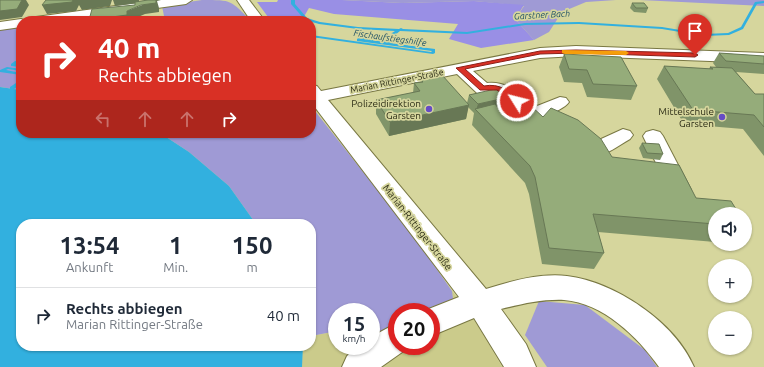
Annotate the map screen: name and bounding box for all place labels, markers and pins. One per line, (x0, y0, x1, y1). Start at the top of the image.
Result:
pin (678, 14, 712, 55)
place label: Polizeidirektion Garsten (351, 98, 421, 121)
marker: Polizeidirektion Garsten (424, 104, 434, 114)
place label: Mittelschule Garsten (658, 106, 714, 129)
marker: Mittelschule Garsten (717, 112, 727, 122)

